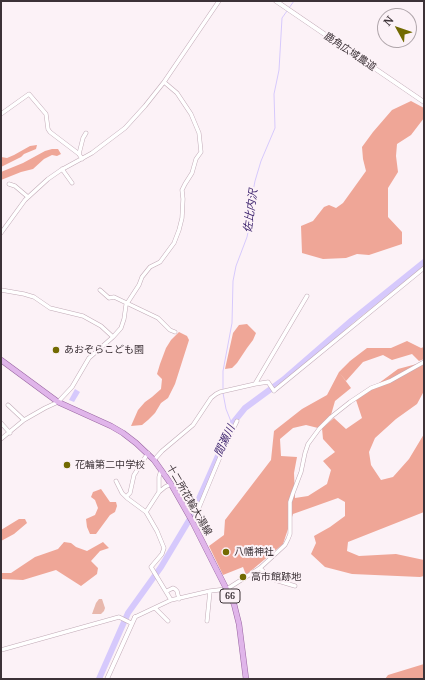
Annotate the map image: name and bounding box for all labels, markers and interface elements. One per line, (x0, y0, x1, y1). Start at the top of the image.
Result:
north arrow (377, 8, 417, 48)
text: N (380, 12, 397, 29)
street label: 鹿角広域農道 (322, 30, 378, 74)
water label: 佐比内沢 (241, 188, 261, 234)
place label: あおぞらこども園 (64, 344, 144, 356)
marker: あおぞらこども園 (51, 345, 61, 355)
water label: 間瀬川 (212, 423, 238, 459)
place label: 花輪第二中学校 (75, 459, 145, 471)
marker: 花輪第二中学校 (62, 460, 72, 470)
street label: 十二所花輪大湯線 (164, 462, 214, 538)
place label: 八幡神社 (234, 546, 274, 558)
marker: 八幡神社 (221, 547, 231, 557)
place label: 高市館跡地 (251, 571, 301, 583)
marker: 高市館跡地 (238, 572, 248, 582)
road number: 66 (220, 589, 240, 603)

